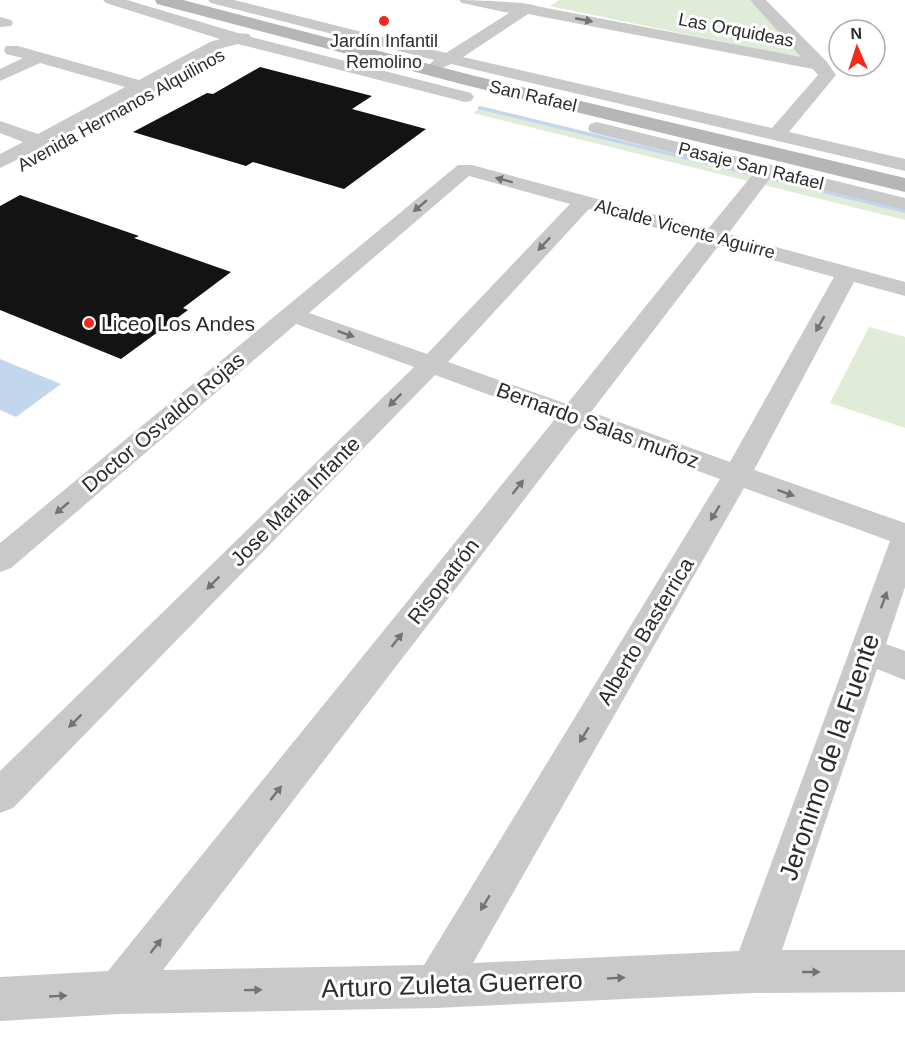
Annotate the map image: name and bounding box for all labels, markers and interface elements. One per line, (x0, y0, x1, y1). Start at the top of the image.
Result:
street label: Las Orquideas (677, 9, 795, 51)
marker: Jardín Infantil Remolino (377, 14, 391, 28)
one-way arrow (574, 16, 593, 25)
north arrow (827, 18, 887, 78)
text: N (850, 25, 862, 42)
place label: Jardín Infantil Remolino (330, 31, 438, 72)
street label: Avenida Hermanos Alquilinos (14, 45, 228, 175)
street label: San Rafael (487, 76, 579, 116)
street label: Pasaje San Rafael (676, 138, 826, 194)
one-way arrow (495, 174, 513, 184)
street label: Alcalde Vicente Aguirre (593, 195, 777, 263)
one-way arrow (412, 200, 428, 213)
one-way arrow (538, 237, 552, 251)
place label: Liceo Los Andes (101, 312, 255, 335)
marker: Liceo Los Andes (82, 316, 96, 330)
one-way arrow (815, 316, 825, 333)
one-way arrow (337, 330, 355, 340)
street label: Doctor Osvaldo Rojas (77, 348, 249, 496)
street label: Bernardo Salas muñoz (494, 378, 702, 472)
one-way arrow (389, 393, 403, 407)
street label: Jose Maria Infante (226, 432, 364, 570)
one-way arrow (511, 479, 524, 495)
one-way arrow (777, 488, 795, 498)
one-way arrow (55, 501, 70, 514)
one-way arrow (709, 505, 720, 521)
street label: Risopatrón (403, 534, 483, 628)
street label: Alberto Basterrica (592, 553, 698, 708)
one-way arrow (206, 575, 220, 589)
one-way arrow (880, 591, 890, 609)
street label: Jeronimo de la Fuente (773, 630, 885, 884)
one-way arrow (390, 632, 403, 648)
one-way arrow (68, 713, 82, 728)
one-way arrow (578, 727, 589, 743)
one-way arrow (270, 785, 283, 801)
one-way arrow (479, 895, 490, 911)
one-way arrow (149, 939, 161, 954)
street label: Arturo Zuleta Guerrero (321, 964, 583, 1004)
one-way arrow (801, 967, 820, 977)
one-way arrow (607, 974, 626, 983)
one-way arrow (244, 985, 263, 995)
one-way arrow (49, 991, 68, 1000)

